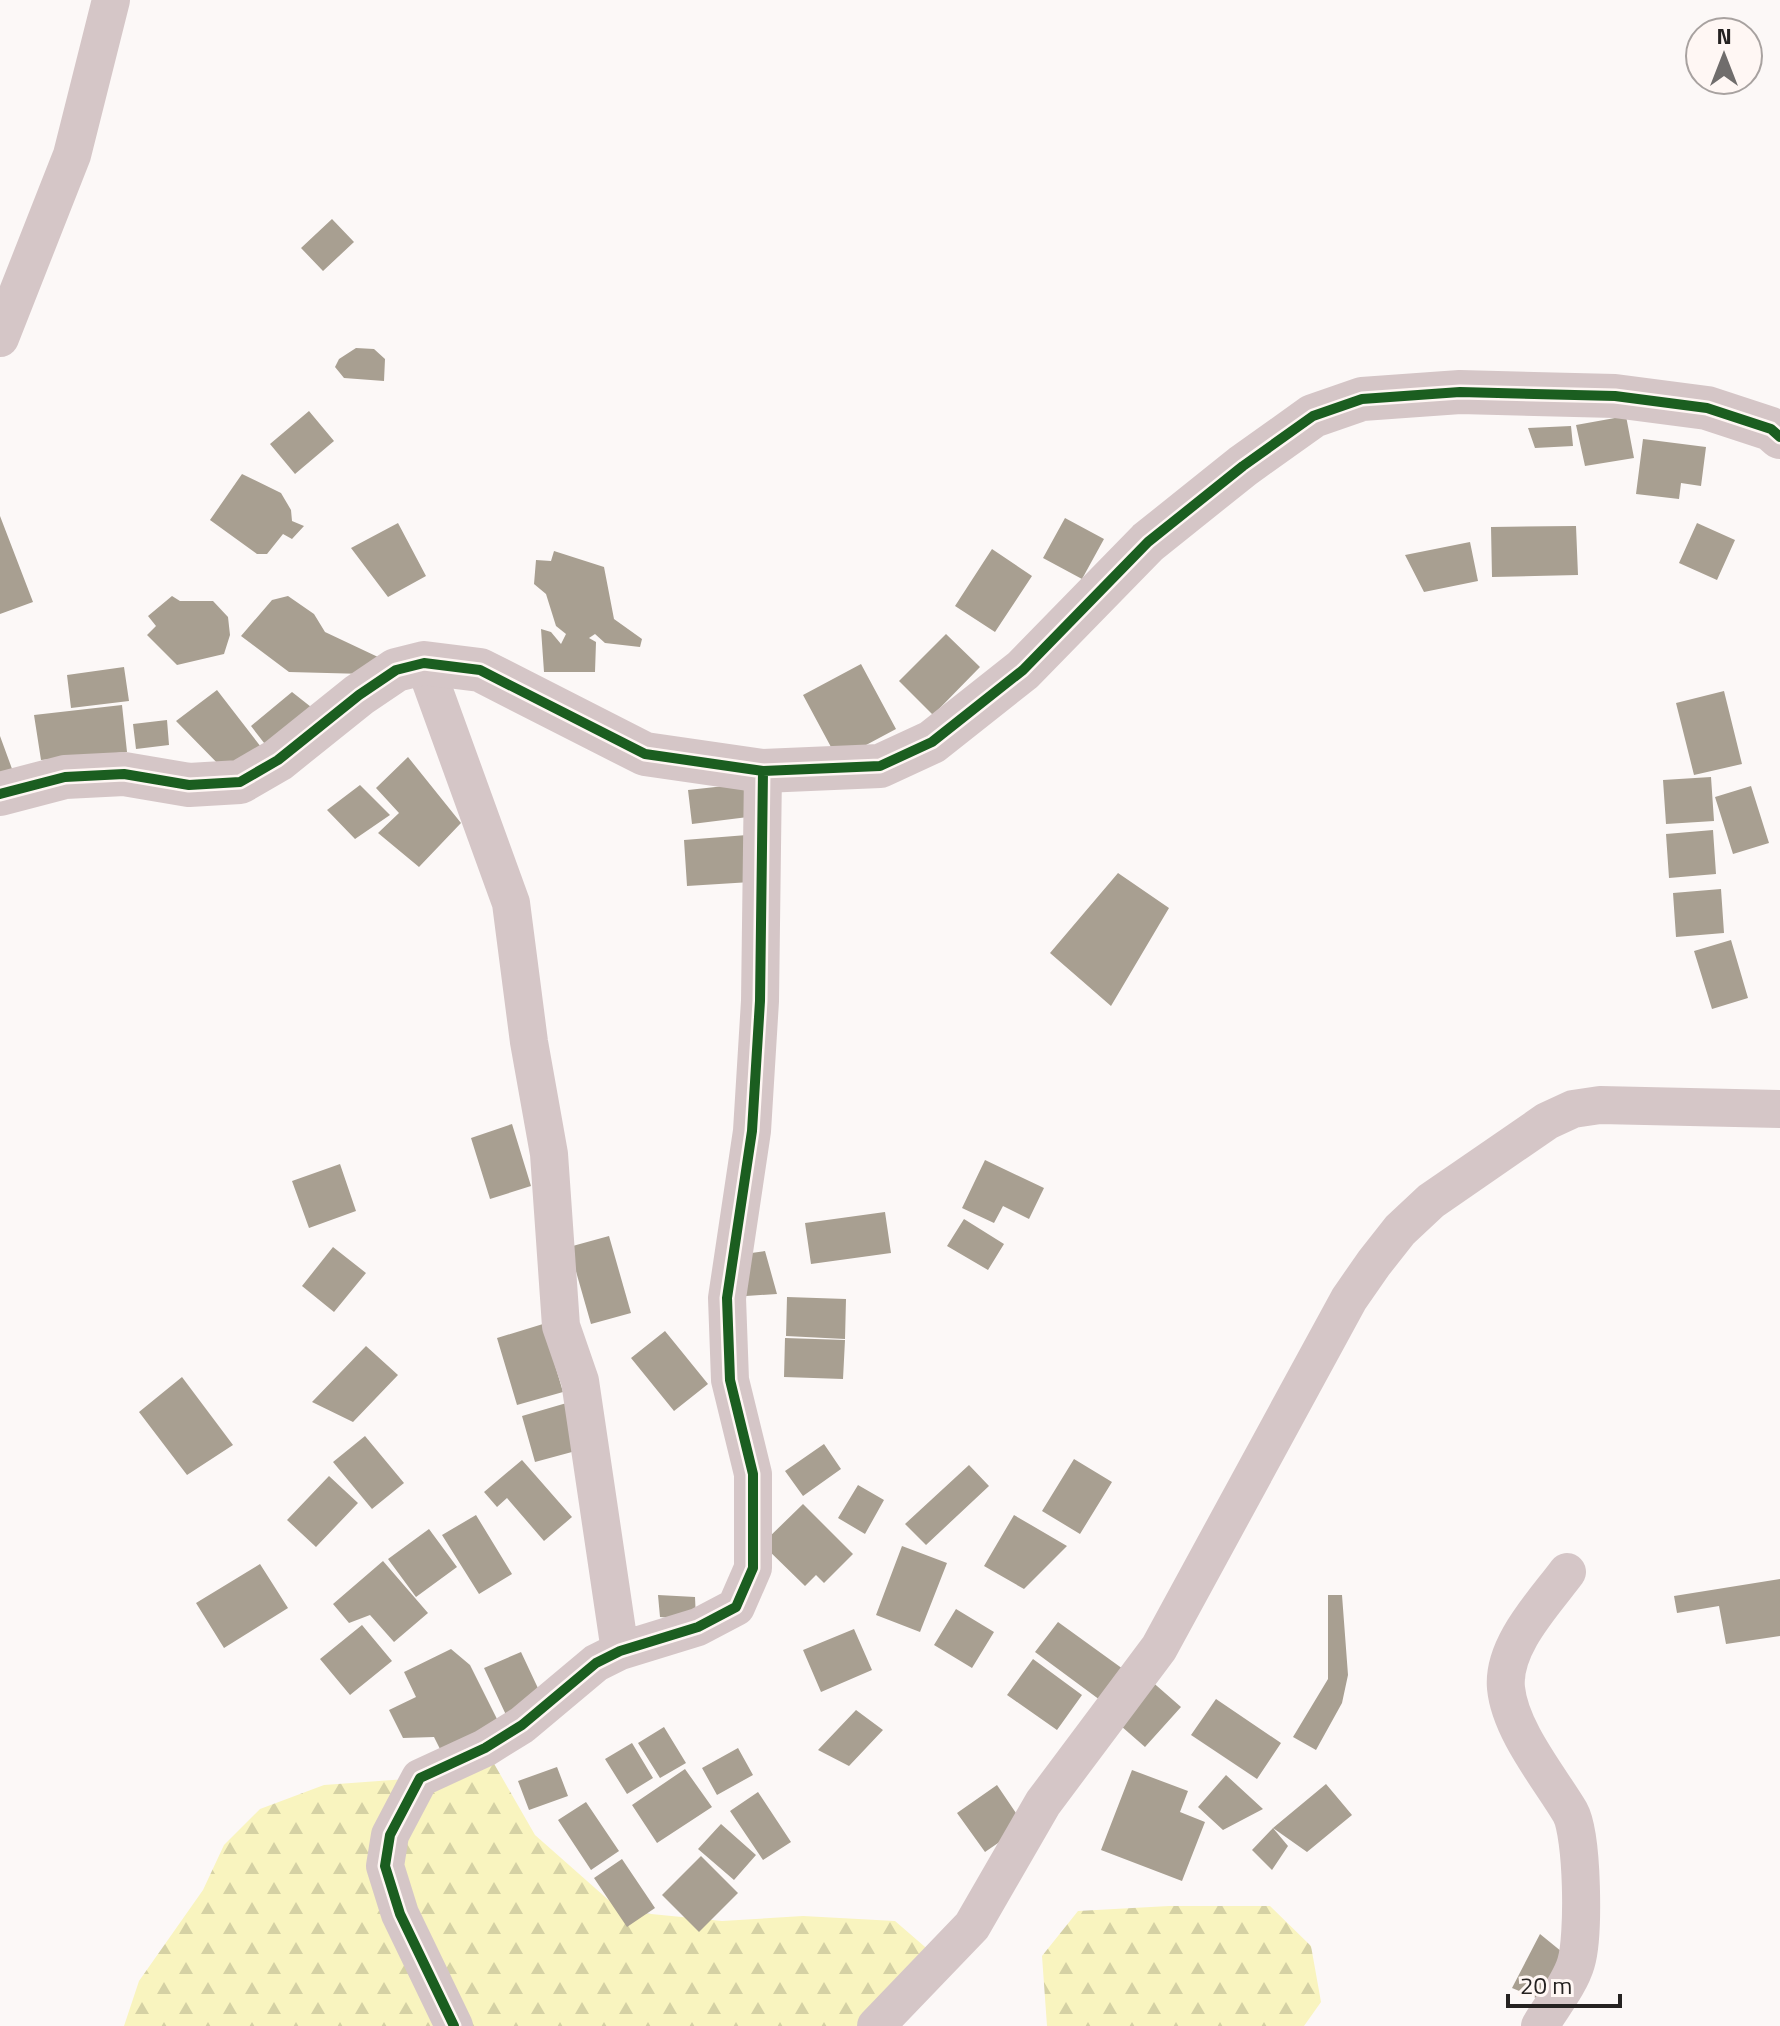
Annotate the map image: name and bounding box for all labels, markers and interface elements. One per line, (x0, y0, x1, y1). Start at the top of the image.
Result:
north arrow (1684, 16, 1764, 96)
text: N (1716, 19, 1732, 53)
scale bar (1508, 1958, 1620, 2008)
text: 20 m (1520, 1967, 1572, 2003)

